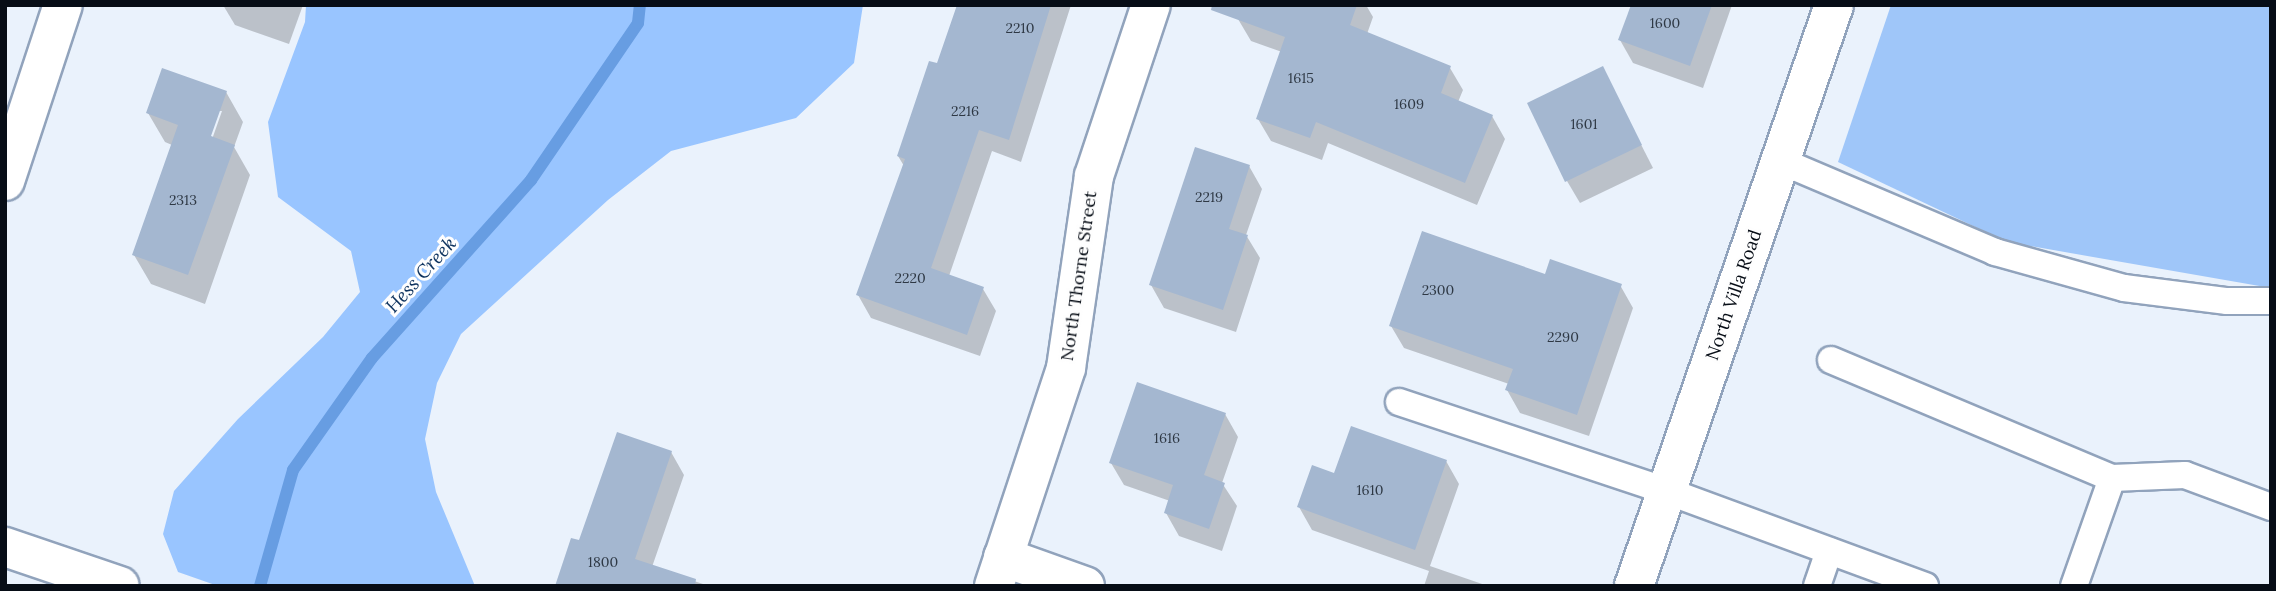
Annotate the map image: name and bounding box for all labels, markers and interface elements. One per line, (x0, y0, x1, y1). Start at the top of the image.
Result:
house number: 1600 (1650, 15, 1680, 31)
house number: 2210 (1006, 20, 1034, 36)
house number: 1615 (1288, 70, 1314, 86)
house number: 1609 (1394, 96, 1424, 112)
house number: 2216 (951, 103, 979, 119)
house number: 1601 (1571, 116, 1597, 132)
house number: 2219 (1195, 189, 1223, 205)
street label: North Thorne Street (1056, 190, 1102, 362)
house number: 2313 (169, 192, 197, 208)
street label: North Villa Road (1702, 227, 1766, 363)
water label: Hess Creek (381, 232, 461, 318)
house number: 2220 (894, 270, 926, 286)
house number: 2300 (1422, 282, 1454, 298)
house number: 2290 (1547, 329, 1579, 345)
house number: 1616 (1154, 430, 1180, 446)
house number: 1610 (1357, 482, 1383, 498)
house number: 1800 (588, 554, 618, 570)

